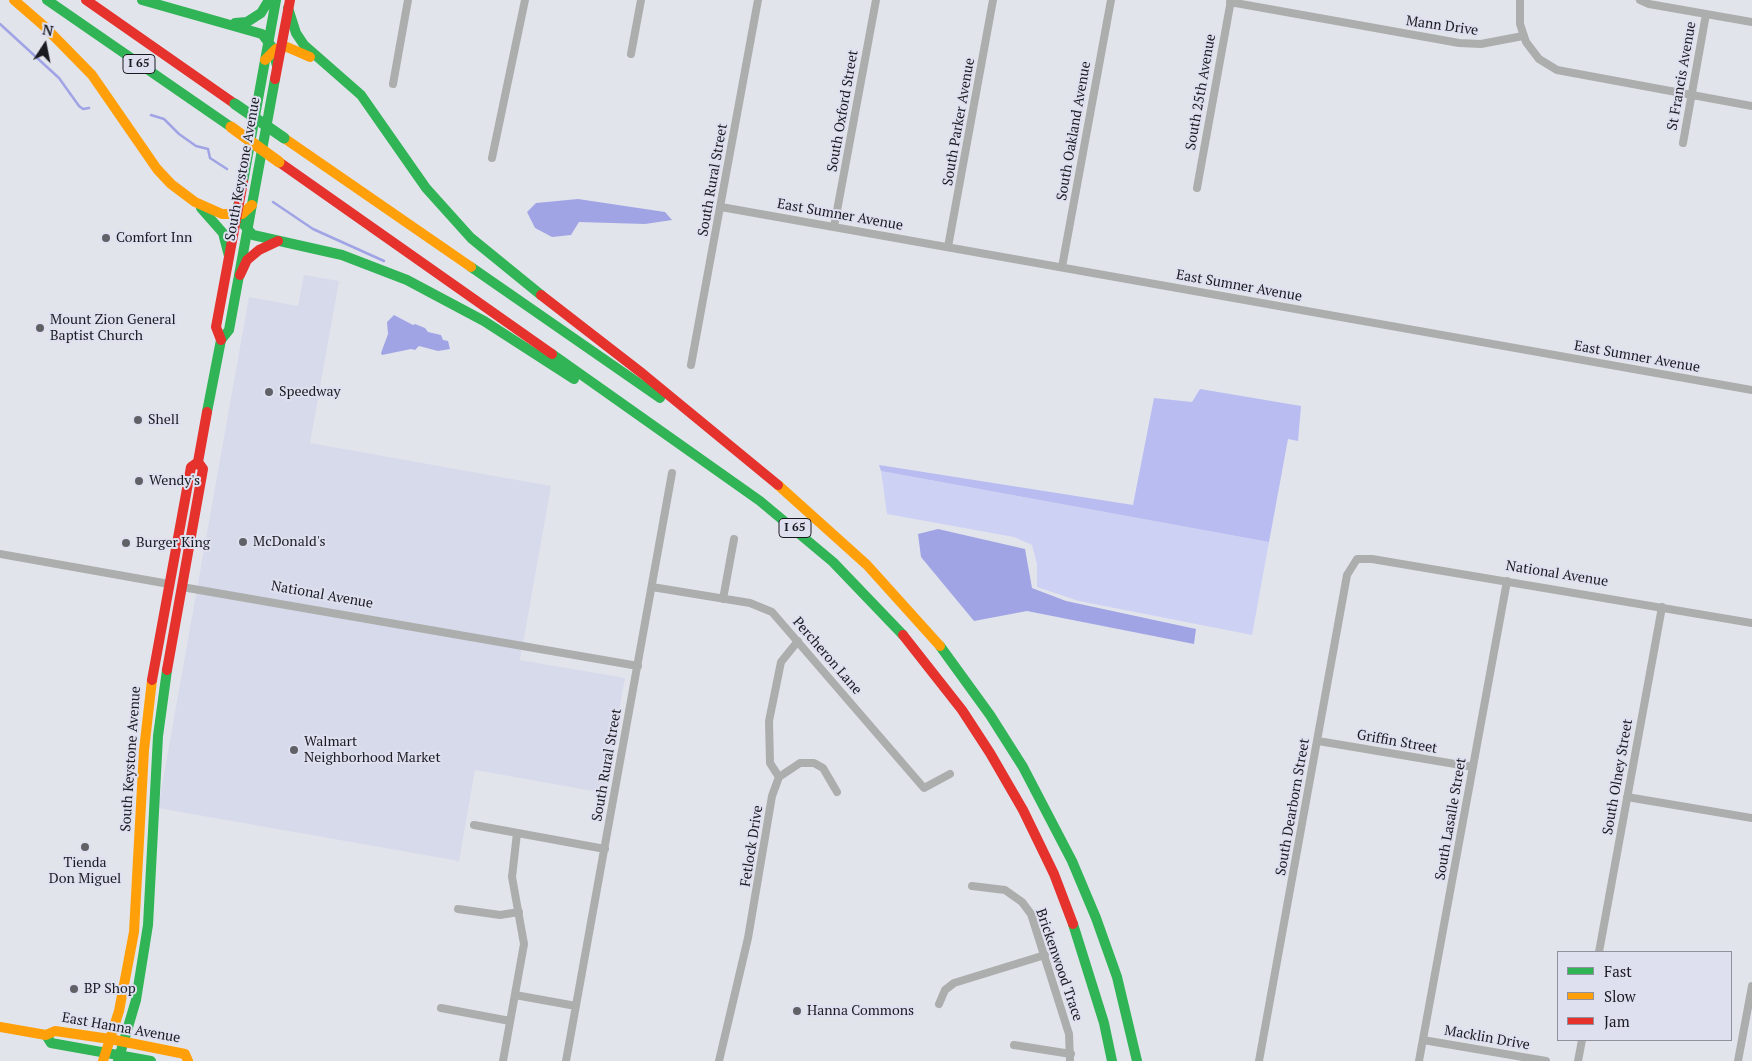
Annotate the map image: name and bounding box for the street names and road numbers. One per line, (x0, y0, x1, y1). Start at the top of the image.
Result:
street label: Mann Drive (1405, 13, 1479, 39)
street label: St Francis Avenue (1664, 20, 1700, 132)
street label: South 25th Avenue (1183, 33, 1219, 151)
street label: South Oxford Street (824, 49, 862, 173)
road number: I 65 (123, 54, 155, 74)
street label: South Parker Avenue (939, 57, 979, 187)
street label: South Oakland Avenue (1053, 60, 1095, 202)
street label: South Keystone Avenue (222, 96, 264, 242)
street label: South Rural Street (695, 122, 731, 238)
street label: East Sumner Avenue (776, 196, 904, 234)
street label: East Sumner Avenue (1175, 267, 1303, 305)
street label: East Sumner Avenue (1573, 338, 1701, 376)
road number: I 65 (779, 518, 811, 538)
street label: National Avenue (1505, 558, 1609, 590)
street label: National Avenue (270, 578, 374, 612)
street label: Percheron Lane (789, 614, 865, 698)
street label: South Keystone Avenue (118, 686, 144, 832)
street label: South Rural Street (589, 707, 625, 823)
street label: South Olney Street (1600, 718, 1636, 836)
street label: Griffin Street (1355, 727, 1439, 757)
street label: South Dearborn Street (1273, 737, 1313, 877)
street label: South Lasalle Street (1432, 756, 1470, 882)
street label: Fetlock Drive (737, 804, 767, 888)
street label: Brickenwood Trace (1032, 907, 1086, 1023)
street label: East Hanna Avenue (60, 1009, 182, 1047)
street label: Macklin Drive (1443, 1022, 1531, 1054)

